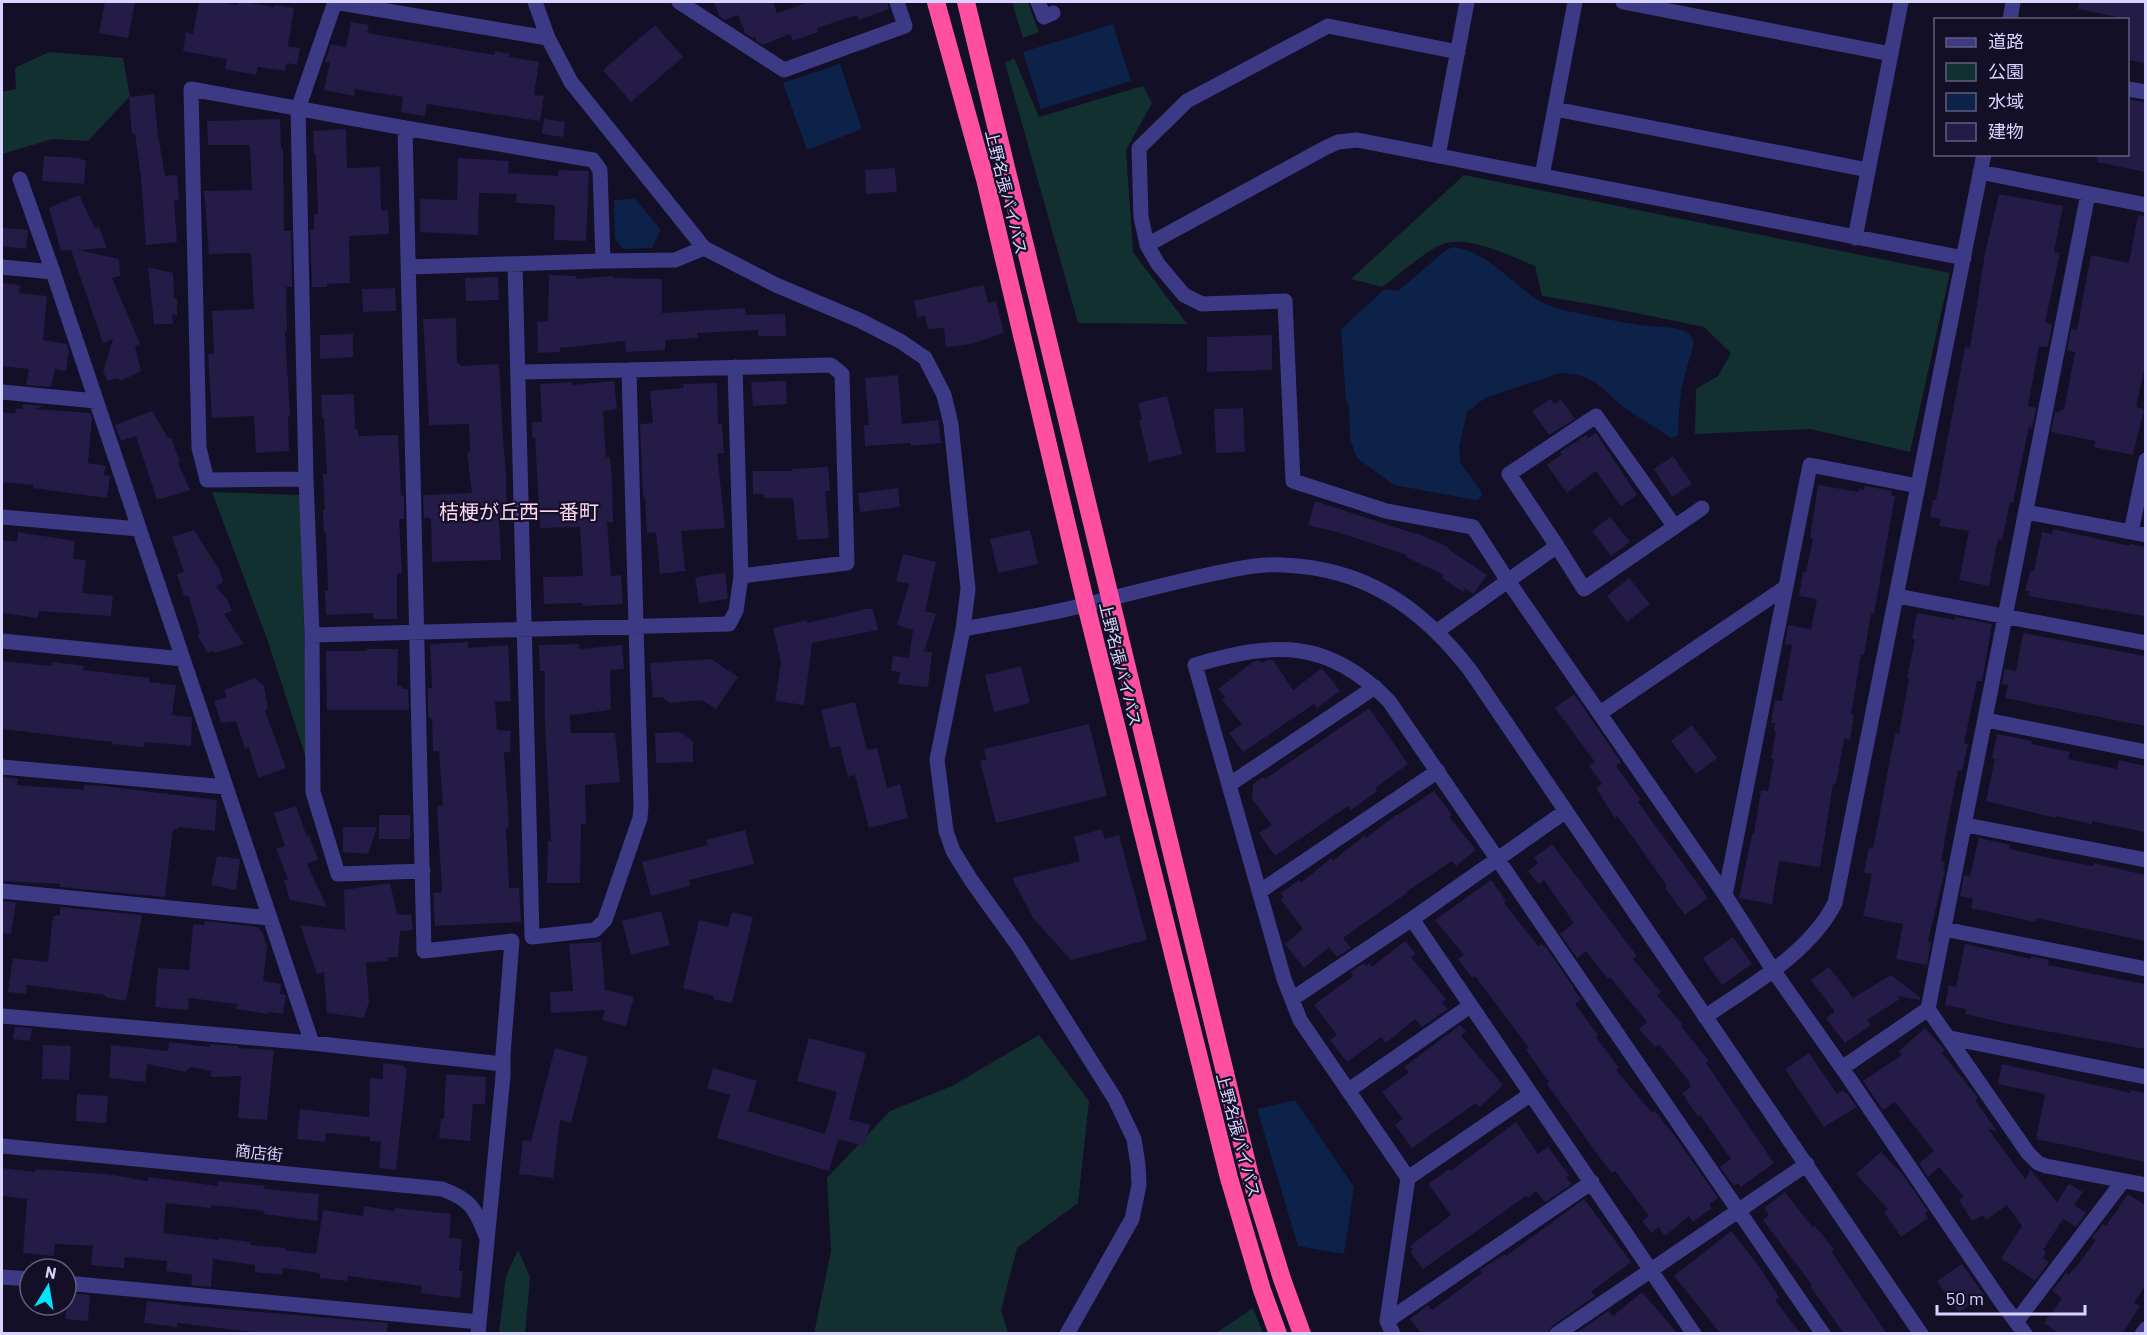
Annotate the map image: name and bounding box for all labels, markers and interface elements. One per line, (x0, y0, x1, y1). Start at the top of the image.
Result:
legend (1934, 18, 2129, 156)
text: 道路 (1988, 30, 2024, 52)
text: 公園 (1988, 60, 2024, 82)
text: 水域 (1988, 90, 2024, 112)
text: 建物 (1988, 120, 2024, 142)
street label: 上野名張バイパス (982, 128, 1032, 256)
district label: 桔梗が丘西一番町 (439, 499, 599, 523)
street label: 上野名張バイパス (1096, 600, 1146, 728)
street label: 上野名張バイパス (1213, 1071, 1265, 1199)
street label: 商店街 (234, 1140, 284, 1164)
north arrow (18, 1257, 78, 1317)
text: N (44, 1261, 58, 1282)
scale bar (1937, 1278, 2086, 1316)
text: 50 m (1946, 1287, 1984, 1309)

